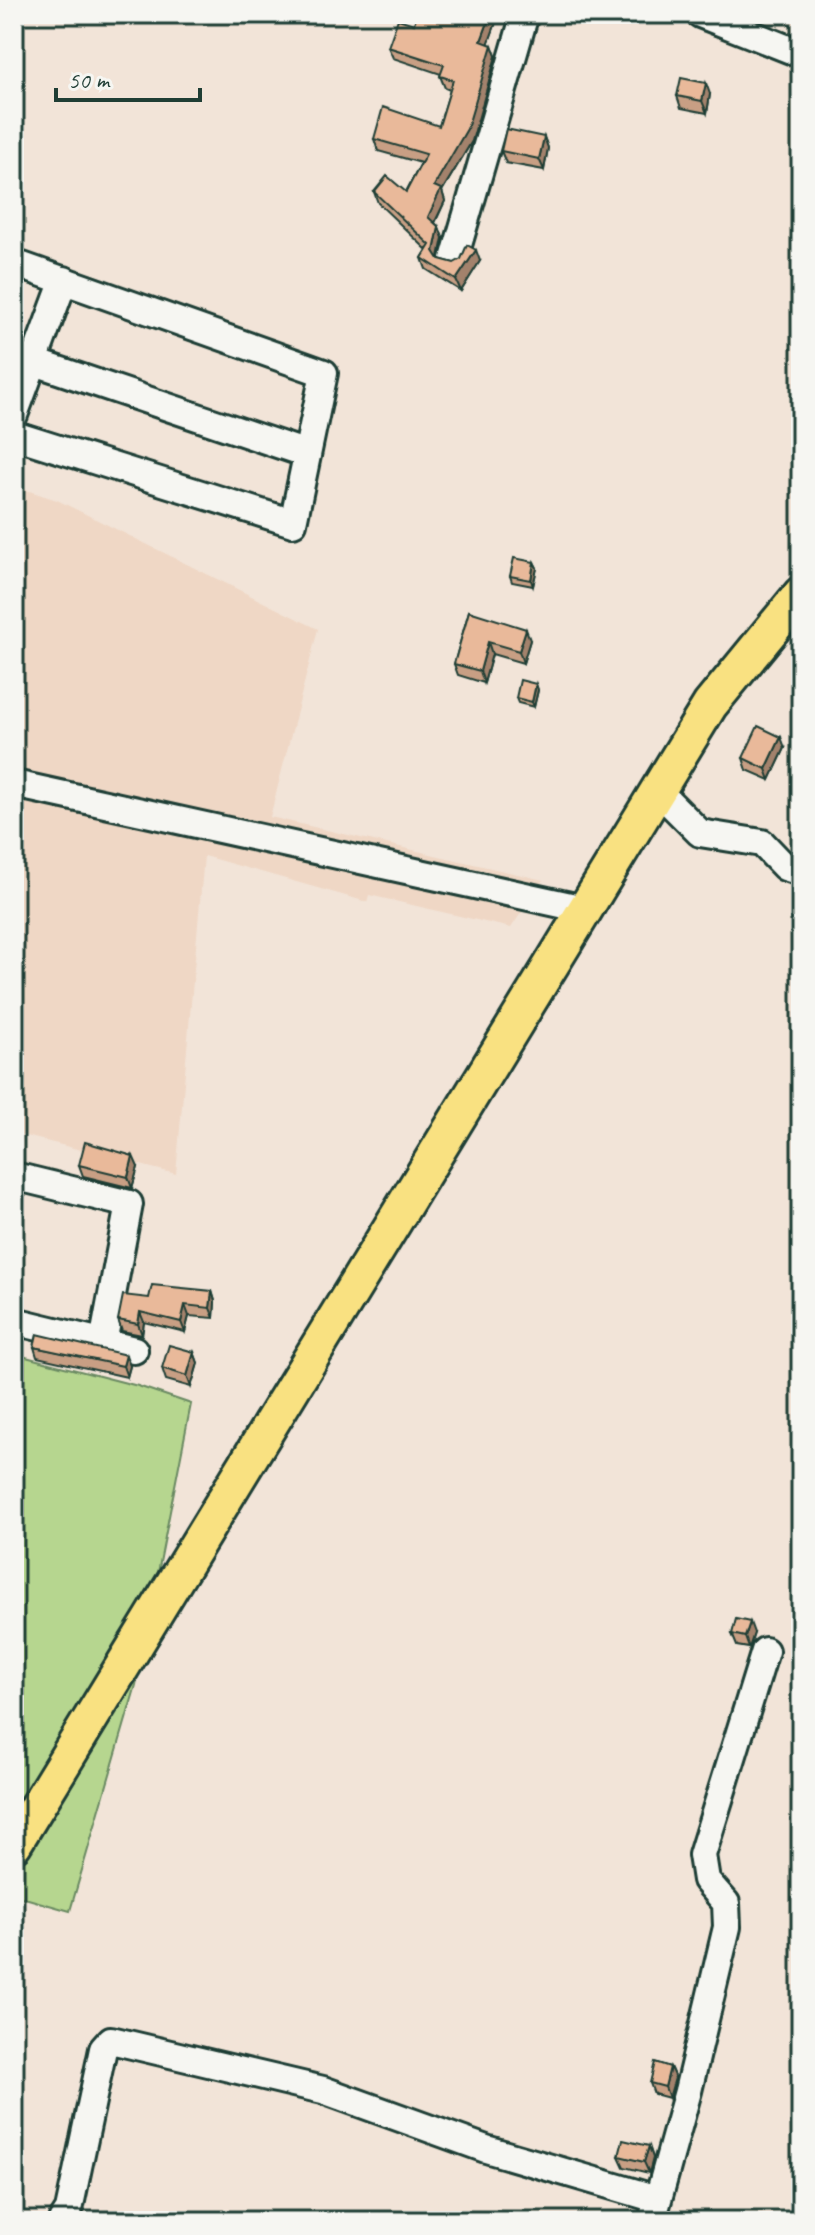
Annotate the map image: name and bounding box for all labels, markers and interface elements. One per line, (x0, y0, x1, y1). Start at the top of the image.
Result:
scale bar (56, 52, 200, 102)
text: 50 m (68, 65, 111, 95)

